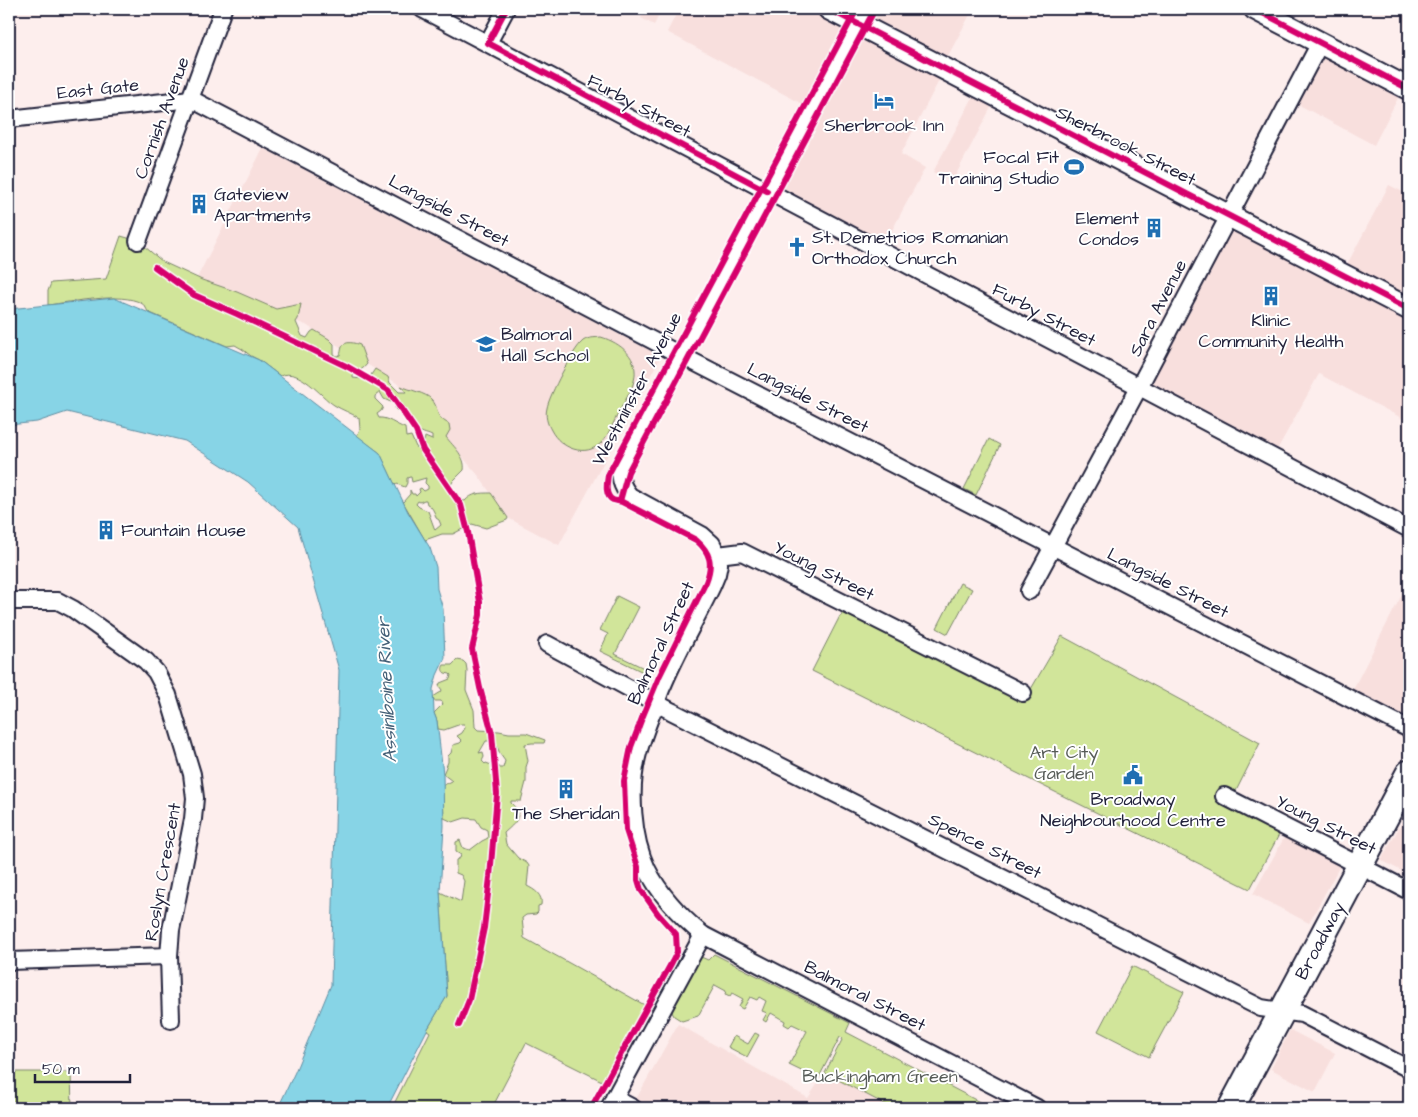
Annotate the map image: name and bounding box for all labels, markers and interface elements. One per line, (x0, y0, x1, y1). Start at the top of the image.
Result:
street label: Cornish Avenue (128, 53, 196, 182)
street label: Furby Street (582, 68, 696, 145)
street label: East Gate (56, 72, 140, 106)
hotel icon: Sherbrook Inn (873, 90, 895, 112)
street label: Sherbrook Street (1052, 100, 1201, 192)
place label: Sherbrook Inn (824, 113, 944, 138)
place label: Focal Fit Training Studio (939, 145, 1060, 192)
sports icon: Focal Fit Training Studio (1063, 156, 1085, 178)
street label: Langside Street (384, 169, 514, 255)
place label: Gateview Apartments (214, 182, 311, 228)
building icon: Gateview Apartments (188, 193, 210, 215)
place label: Element Condos (1076, 206, 1140, 252)
building icon: Element Condos (1143, 217, 1165, 239)
place label: St. Demetrios Romanian Orthodox Church (812, 225, 1008, 271)
church icon: St. Demetrios Romanian Orthodox Church (786, 236, 808, 258)
street label: Sara Avenue (1123, 255, 1193, 361)
street label: Furby Street (987, 277, 1101, 354)
building icon: Klinic Community Health (1260, 285, 1282, 307)
street label: Westminster Avenue (586, 308, 688, 470)
place label: Klinic Community Health (1199, 308, 1344, 355)
place label: Balmoral Hall School (501, 322, 589, 368)
school or university icon: Balmoral Hall School (475, 333, 497, 355)
street label: Langside Street (742, 357, 874, 441)
place label: Fountain House (121, 518, 246, 543)
building icon: Fountain House (95, 519, 117, 541)
street label: Young Street (769, 535, 879, 608)
street label: Langside Street (1102, 542, 1234, 626)
street label: Balmoral Street (621, 577, 701, 709)
water label: Assiniboine River (370, 614, 404, 763)
park label: Art City Garden (1030, 740, 1098, 786)
public building icon: Broadway Neighbourhood Centre (1122, 764, 1144, 786)
building icon: The Sheridan (555, 778, 577, 800)
place label: Broadway Neighbourhood Centre (1040, 787, 1226, 834)
street label: Young Street (1271, 789, 1381, 862)
street label: Roslyn Crescent (139, 800, 189, 943)
place label: The Sheridan (512, 801, 620, 826)
street label: Spence Street (924, 807, 1047, 886)
street label: Broadway (1289, 898, 1352, 985)
street label: Balmoral Street (800, 955, 931, 1038)
scale bar (35, 1052, 130, 1084)
text: 50 m (42, 1059, 80, 1080)
park label: Buckingham Green (802, 1064, 958, 1090)

